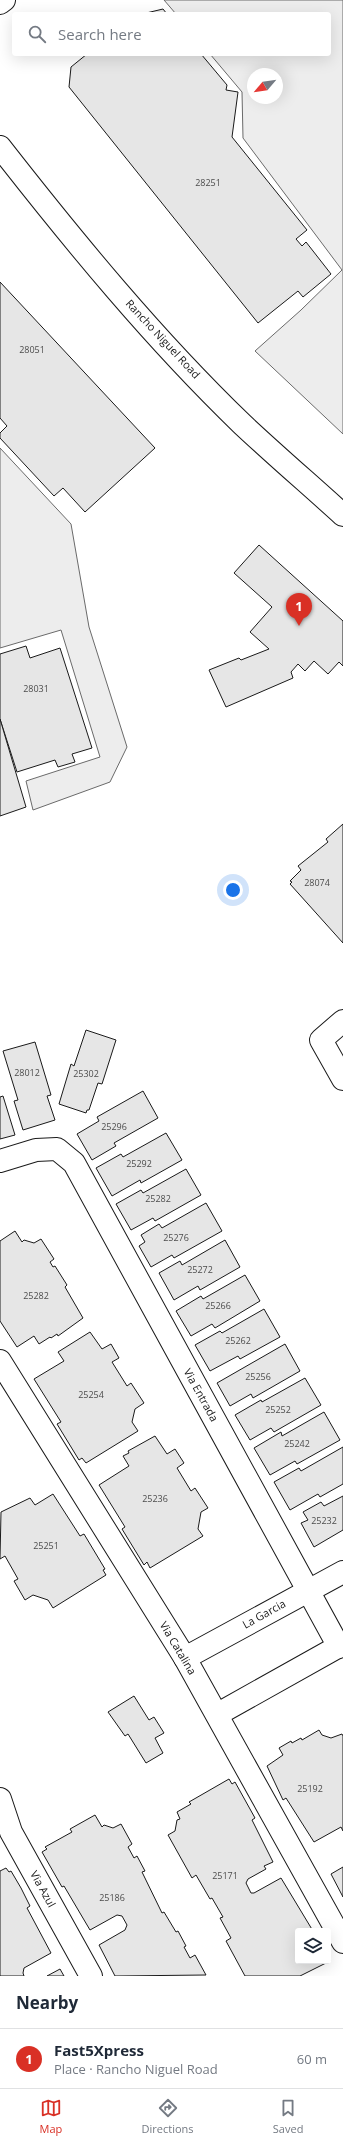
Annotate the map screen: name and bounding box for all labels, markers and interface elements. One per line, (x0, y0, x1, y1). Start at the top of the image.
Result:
search box (12, 12, 331, 56)
icon: search (26, 23, 48, 45)
text: Search here (58, 24, 142, 44)
north arrow (247, 68, 283, 104)
house number: 28251 (195, 176, 221, 189)
street label: Rancho Niguel Road (123, 296, 204, 381)
house number: 28051 (19, 343, 45, 356)
pin: 1 (286, 593, 312, 626)
house number: 28031 (23, 682, 49, 695)
house number: 28074 (304, 876, 330, 889)
your location (223, 880, 243, 900)
house number: 28012 (14, 1066, 40, 1079)
house number: 25302 (73, 1067, 99, 1080)
house number: 25296 (101, 1120, 127, 1133)
house number: 25292 (126, 1157, 152, 1170)
house number: 25282 (145, 1192, 171, 1205)
house number: 25276 (163, 1231, 189, 1244)
house number: 25272 (187, 1263, 213, 1276)
house number: 25282 (23, 1289, 49, 1302)
house number: 25266 (205, 1299, 231, 1312)
house number: 25262 (225, 1334, 251, 1347)
street label: Via Entrada (181, 1366, 222, 1424)
house number: 25256 (245, 1370, 271, 1383)
house number: 25254 (78, 1388, 104, 1401)
house number: 25252 (265, 1403, 291, 1416)
house number: 25242 (284, 1437, 310, 1450)
house number: 25236 (142, 1492, 168, 1505)
house number: 25232 (311, 1514, 337, 1527)
house number: 25251 (33, 1539, 59, 1552)
street label: La Garcia (239, 1595, 288, 1632)
street label: Via Catalina (157, 1618, 200, 1677)
house number: 25192 (297, 1782, 323, 1795)
street label: Via Azul (27, 1868, 60, 1910)
house number: 25171 (212, 1869, 238, 1882)
house number: 25186 (99, 1891, 125, 1904)
map controls (295, 1928, 331, 1964)
button: layers (295, 1928, 331, 1964)
text: Nearby (16, 1991, 78, 2014)
text: Fast5Xpress (54, 2040, 144, 2060)
text: 1 (25, 2050, 33, 2068)
text: 60 m (297, 2050, 327, 2068)
text: Place · Rancho Niguel Road (54, 2060, 218, 2078)
tab: Map (40, 2097, 62, 2136)
tab: Directions (142, 2097, 194, 2136)
tab: Saved (273, 2097, 303, 2136)

